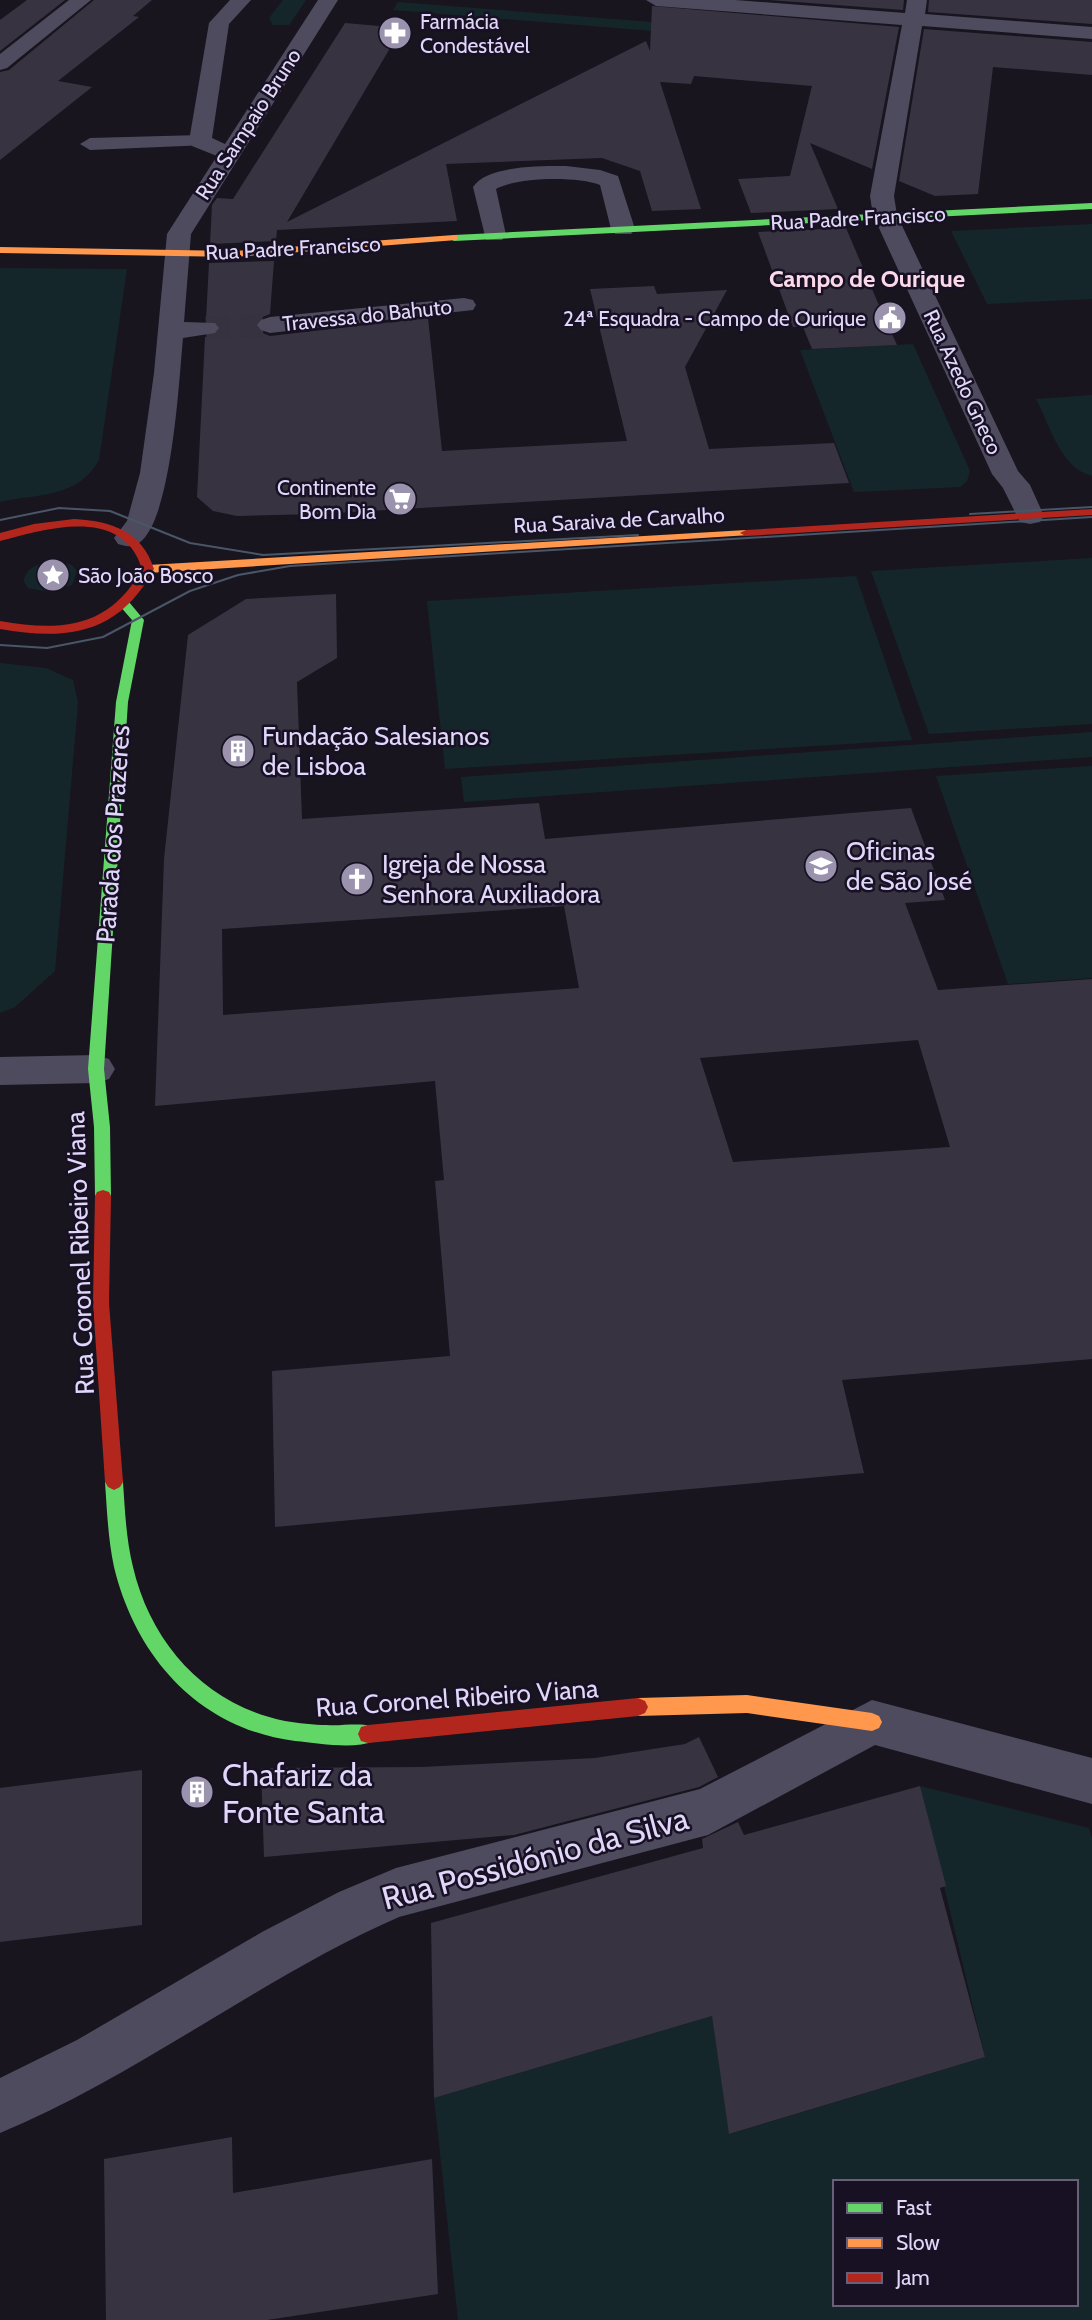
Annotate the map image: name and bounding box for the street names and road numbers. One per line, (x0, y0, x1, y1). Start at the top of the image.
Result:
street label: Rua Sampaio Bruno (190, 44, 306, 204)
street label: Rua Padre Francisco (770, 201, 946, 235)
street label: Rua Padre Francisco (205, 231, 381, 265)
street label: Travessa do Bahuto (281, 294, 453, 336)
street label: Rua Azedo Gneco (919, 306, 1007, 458)
street label: Rua Saraiva de Carvalho (513, 502, 725, 538)
street label: Parada dos Prazeres (89, 724, 137, 944)
street label: Rua Coronel Ribeiro Viana (59, 1110, 101, 1395)
street label: Rua Coronel Ribeiro Viana (314, 1672, 600, 1724)
street label: Rua Possidónio da Silva (377, 1798, 693, 1918)

